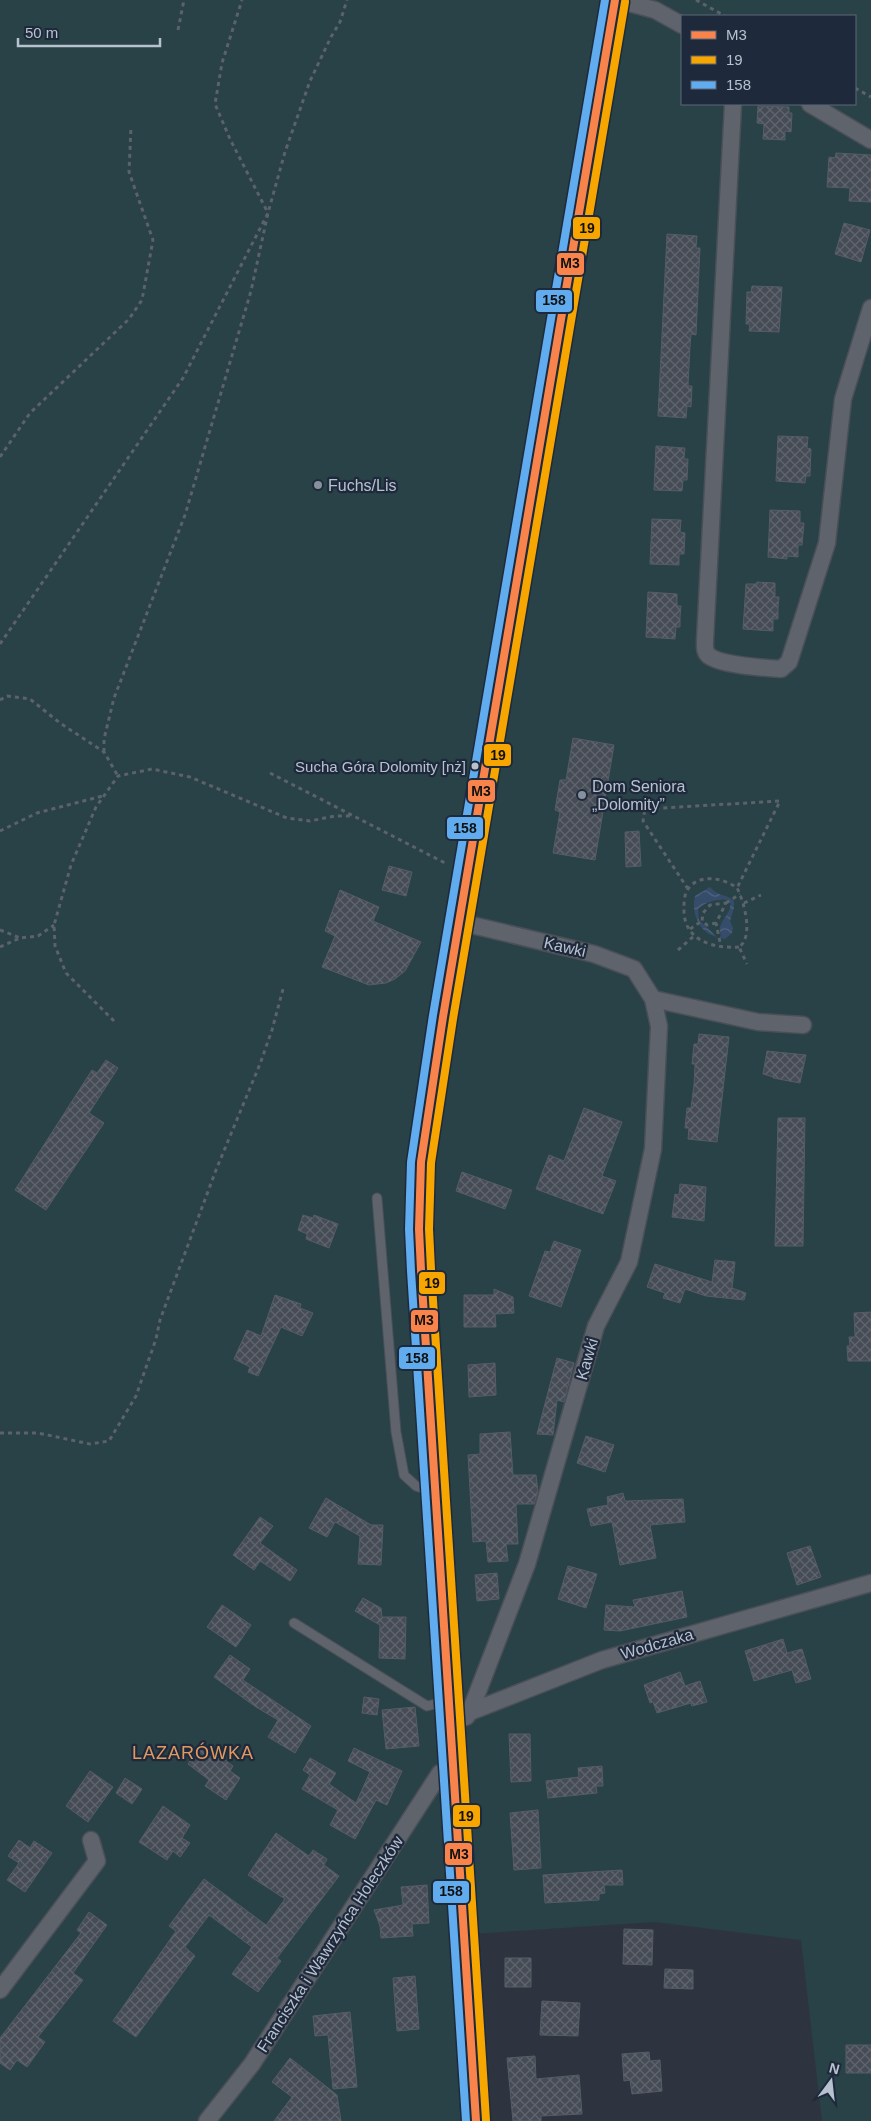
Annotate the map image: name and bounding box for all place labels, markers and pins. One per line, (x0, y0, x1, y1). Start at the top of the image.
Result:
place label: Fuchs/Lis (328, 477, 396, 494)
marker: Fuchs/Lis (312, 479, 324, 491)
place label: Sucha Góra Dolomity [nż] (295, 758, 466, 775)
marker: Sucha Góra Dolomity [nż] (470, 761, 480, 771)
place label: Dom Seniora „Dolomity” (592, 778, 685, 813)
marker: Dom Seniora „Dolomity” (576, 789, 588, 801)

